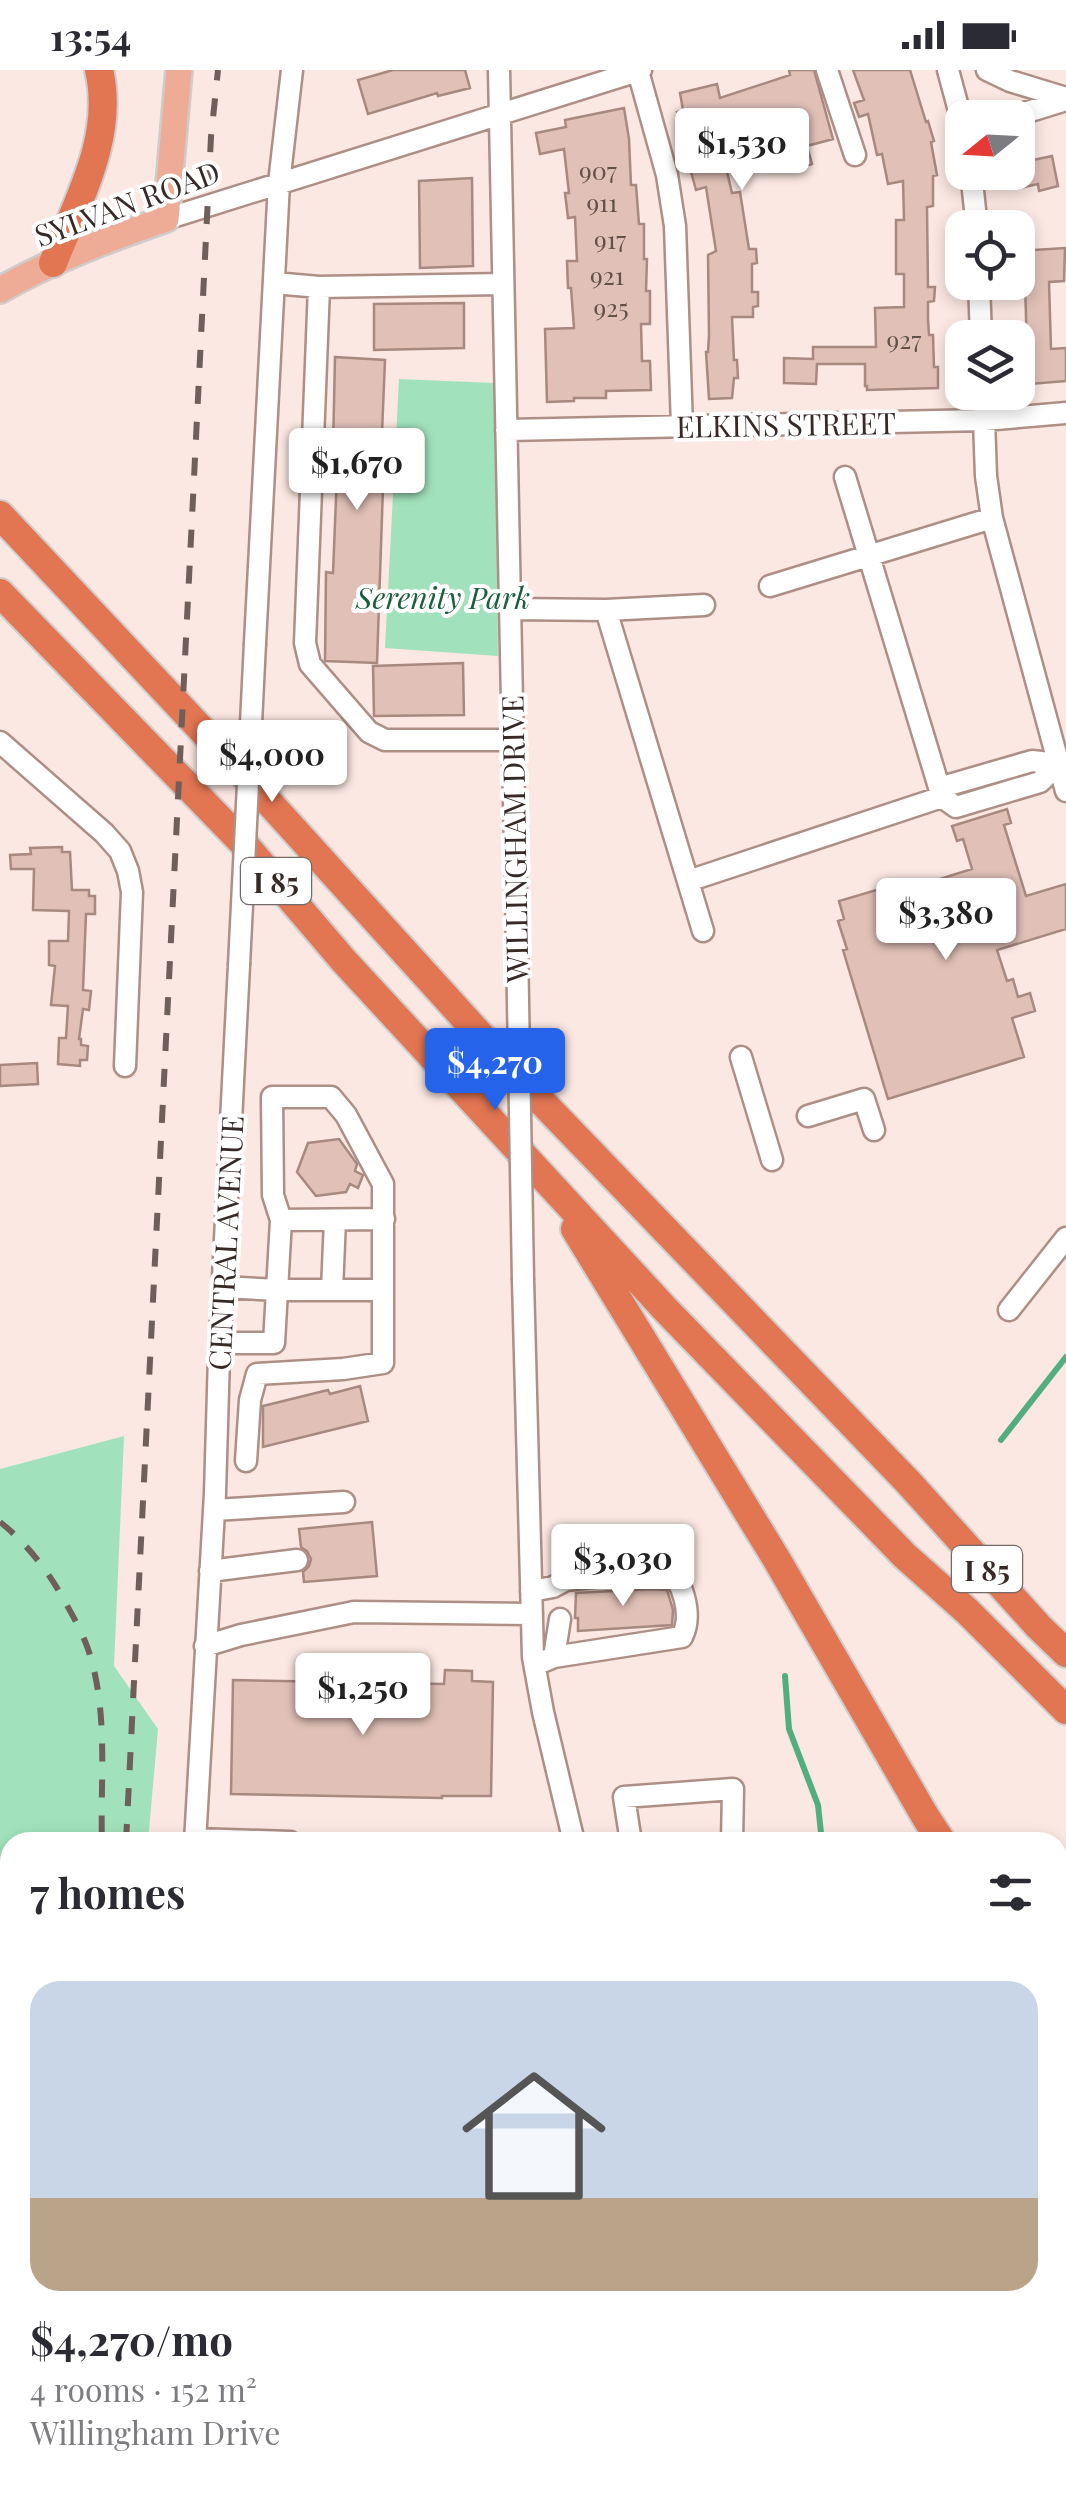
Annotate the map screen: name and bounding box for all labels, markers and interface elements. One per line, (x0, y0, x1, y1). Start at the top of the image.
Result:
text: 13:54 (50, 10, 131, 61)
north arrow (945, 100, 1035, 190)
map controls (945, 100, 1035, 410)
pin: $1,530 (661, 108, 823, 193)
text: $1,530 (697, 119, 787, 162)
street label: SYLVAN ROAD (29, 151, 225, 255)
house number: 907 (579, 153, 617, 186)
house number: 911 (586, 185, 618, 218)
button: locate (945, 210, 1035, 300)
house number: 917 (594, 222, 626, 255)
house number: 921 (590, 258, 624, 291)
house number: 925 (593, 290, 629, 323)
button: layers (945, 320, 1035, 410)
house number: 927 (887, 322, 921, 355)
street label: ELKINS STREET (676, 402, 896, 446)
pin: $1,670 (276, 428, 438, 513)
text: $1,670 (311, 439, 403, 482)
park label: Serenity Park (355, 577, 530, 617)
street label: WILLINGHAM DRIVE (491, 695, 537, 984)
pin: $4,000 (191, 720, 353, 805)
text: $4,000 (219, 731, 325, 774)
road number: I 85 (241, 858, 311, 904)
pin: $3,380 (865, 878, 1027, 963)
text: $3,380 (898, 889, 994, 932)
pin: $4,270 (414, 1028, 576, 1113)
text: $4,270 (447, 1039, 543, 1082)
street label: CENTRAL AVENUE (198, 1115, 252, 1371)
pin: $3,030 (542, 1524, 704, 1609)
text: $3,030 (573, 1535, 673, 1578)
road number: I 85 (952, 1546, 1022, 1592)
pin: $1,250 (282, 1653, 444, 1738)
text: $1,250 (317, 1664, 409, 1707)
text: 7 homes (30, 1864, 185, 1920)
icon: filters (983, 1865, 1038, 1920)
icon: home (444, 2046, 624, 2226)
text: $4,270/mo (30, 2311, 233, 2367)
text: 4 rooms · 152 m² (30, 2367, 257, 2410)
text: Willingham Drive (30, 2410, 280, 2453)

